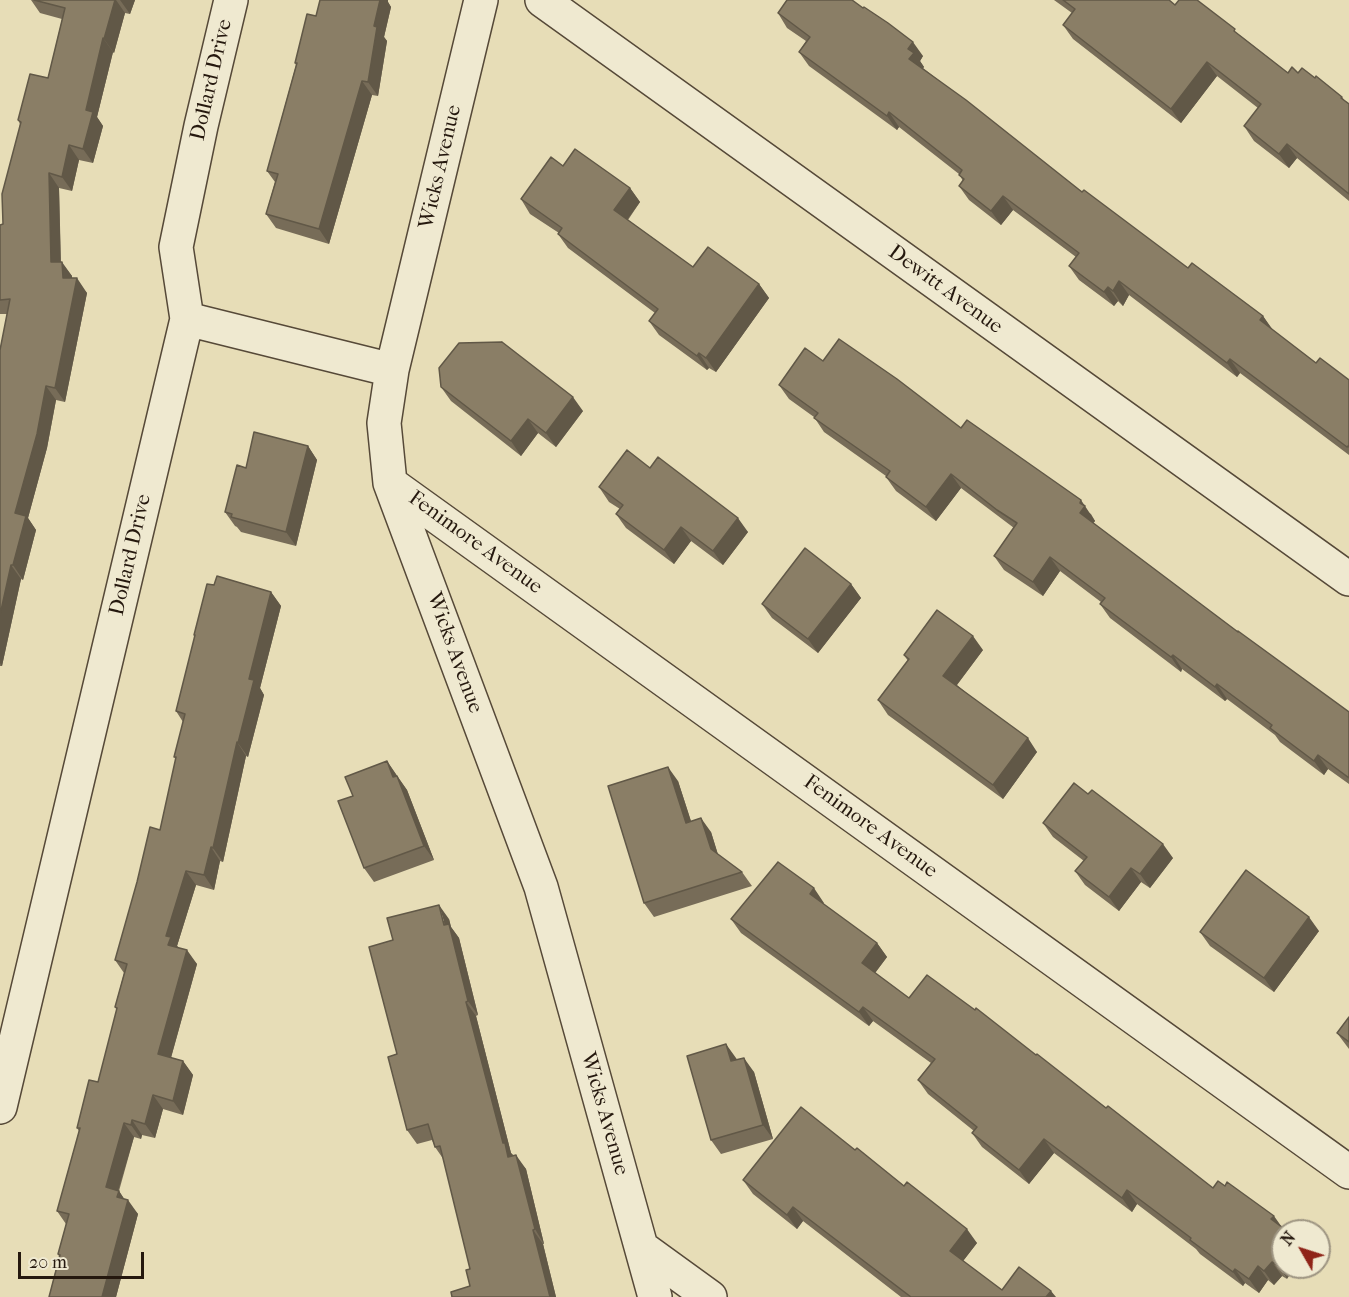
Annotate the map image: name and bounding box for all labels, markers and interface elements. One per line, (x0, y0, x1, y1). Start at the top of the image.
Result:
street label: Dollard Drive (186, 17, 238, 143)
street label: Wicks Avenue (414, 103, 468, 231)
street label: Dewitt Avenue (883, 240, 1007, 340)
street label: Fenimore Avenue (403, 486, 547, 600)
street label: Dollard Drive (105, 492, 157, 618)
street label: Wicks Avenue (421, 589, 487, 717)
street label: Fenimore Avenue (798, 770, 942, 884)
street label: Wicks Avenue (574, 1050, 634, 1178)
north arrow (1271, 1219, 1331, 1279)
text: N (1277, 1228, 1299, 1249)
scale bar (21, 1240, 147, 1278)
text: 20 m (29, 1252, 67, 1273)

